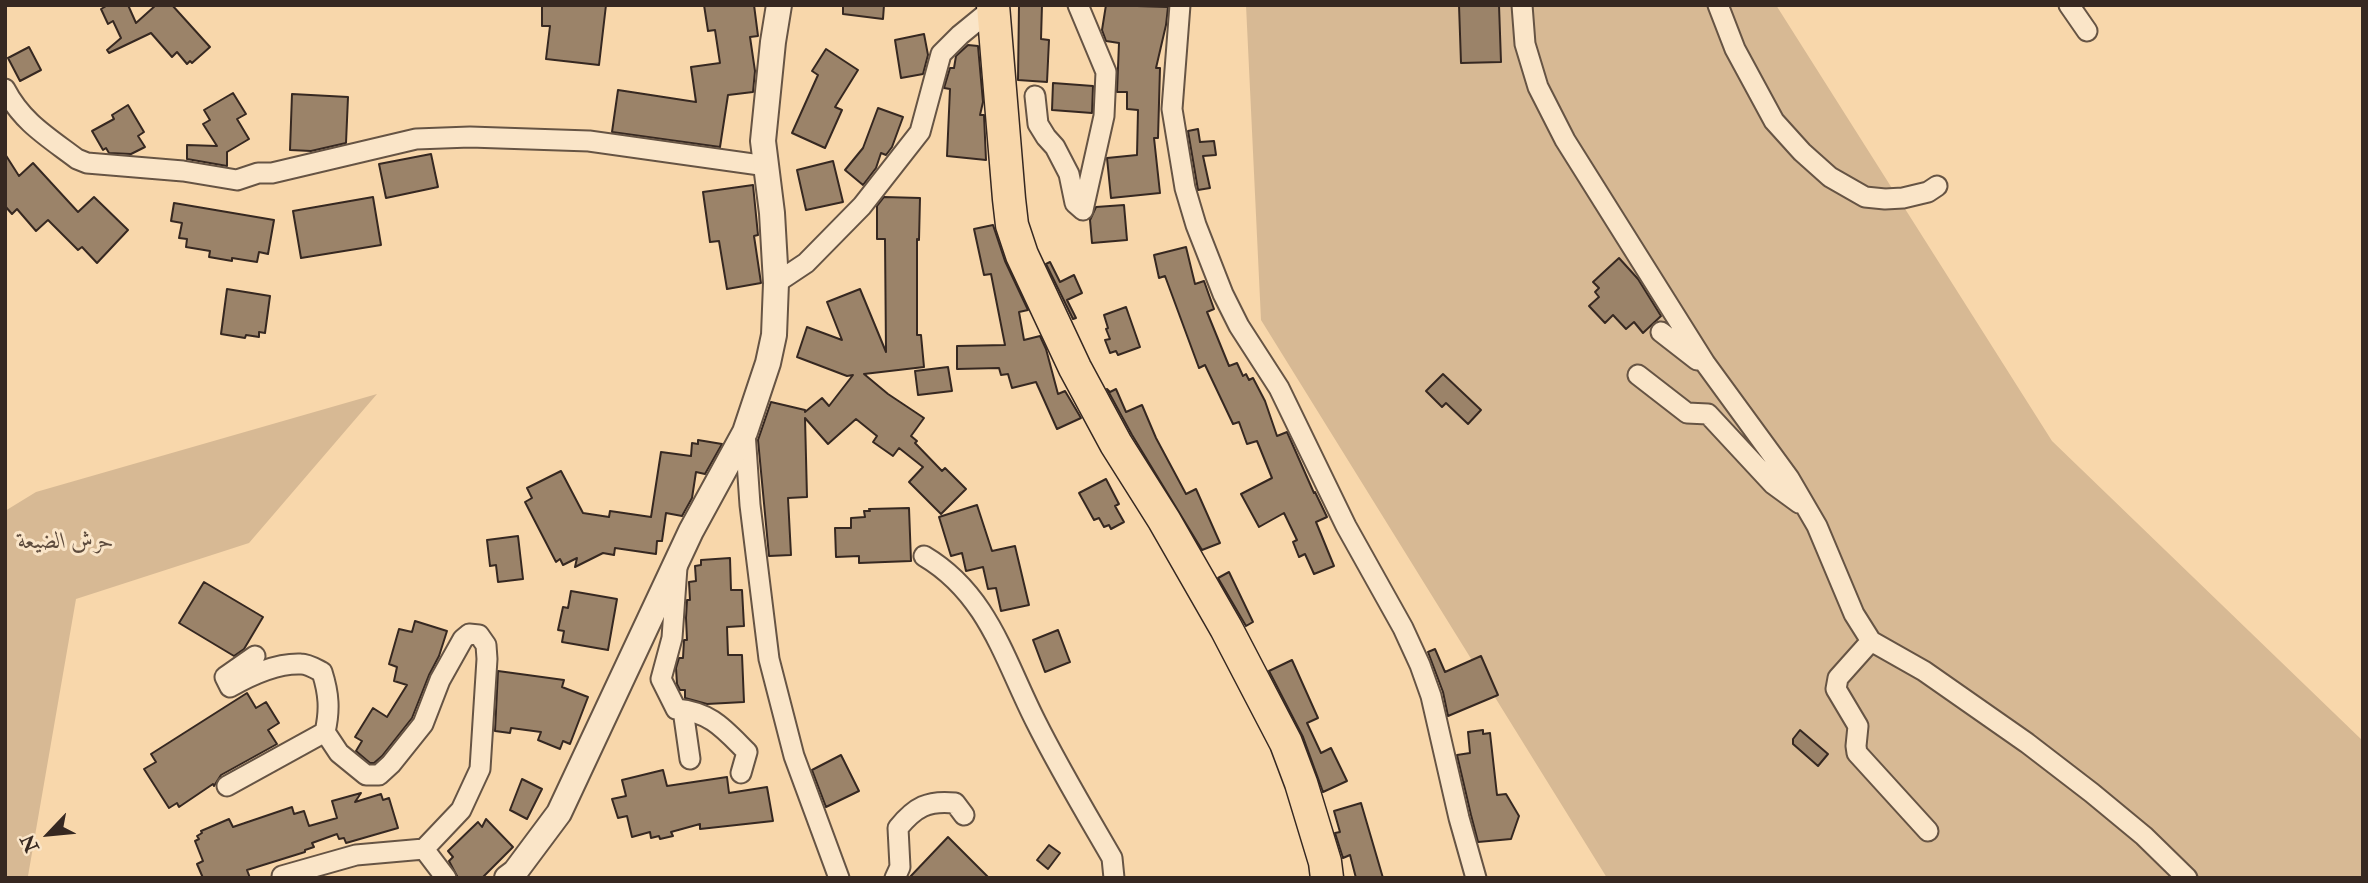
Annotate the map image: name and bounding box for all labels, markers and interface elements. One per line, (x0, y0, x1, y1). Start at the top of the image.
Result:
park label: حرش الضيعة (18, 529, 114, 557)
north arrow (14, 799, 84, 869)
text: N (16, 830, 45, 856)

